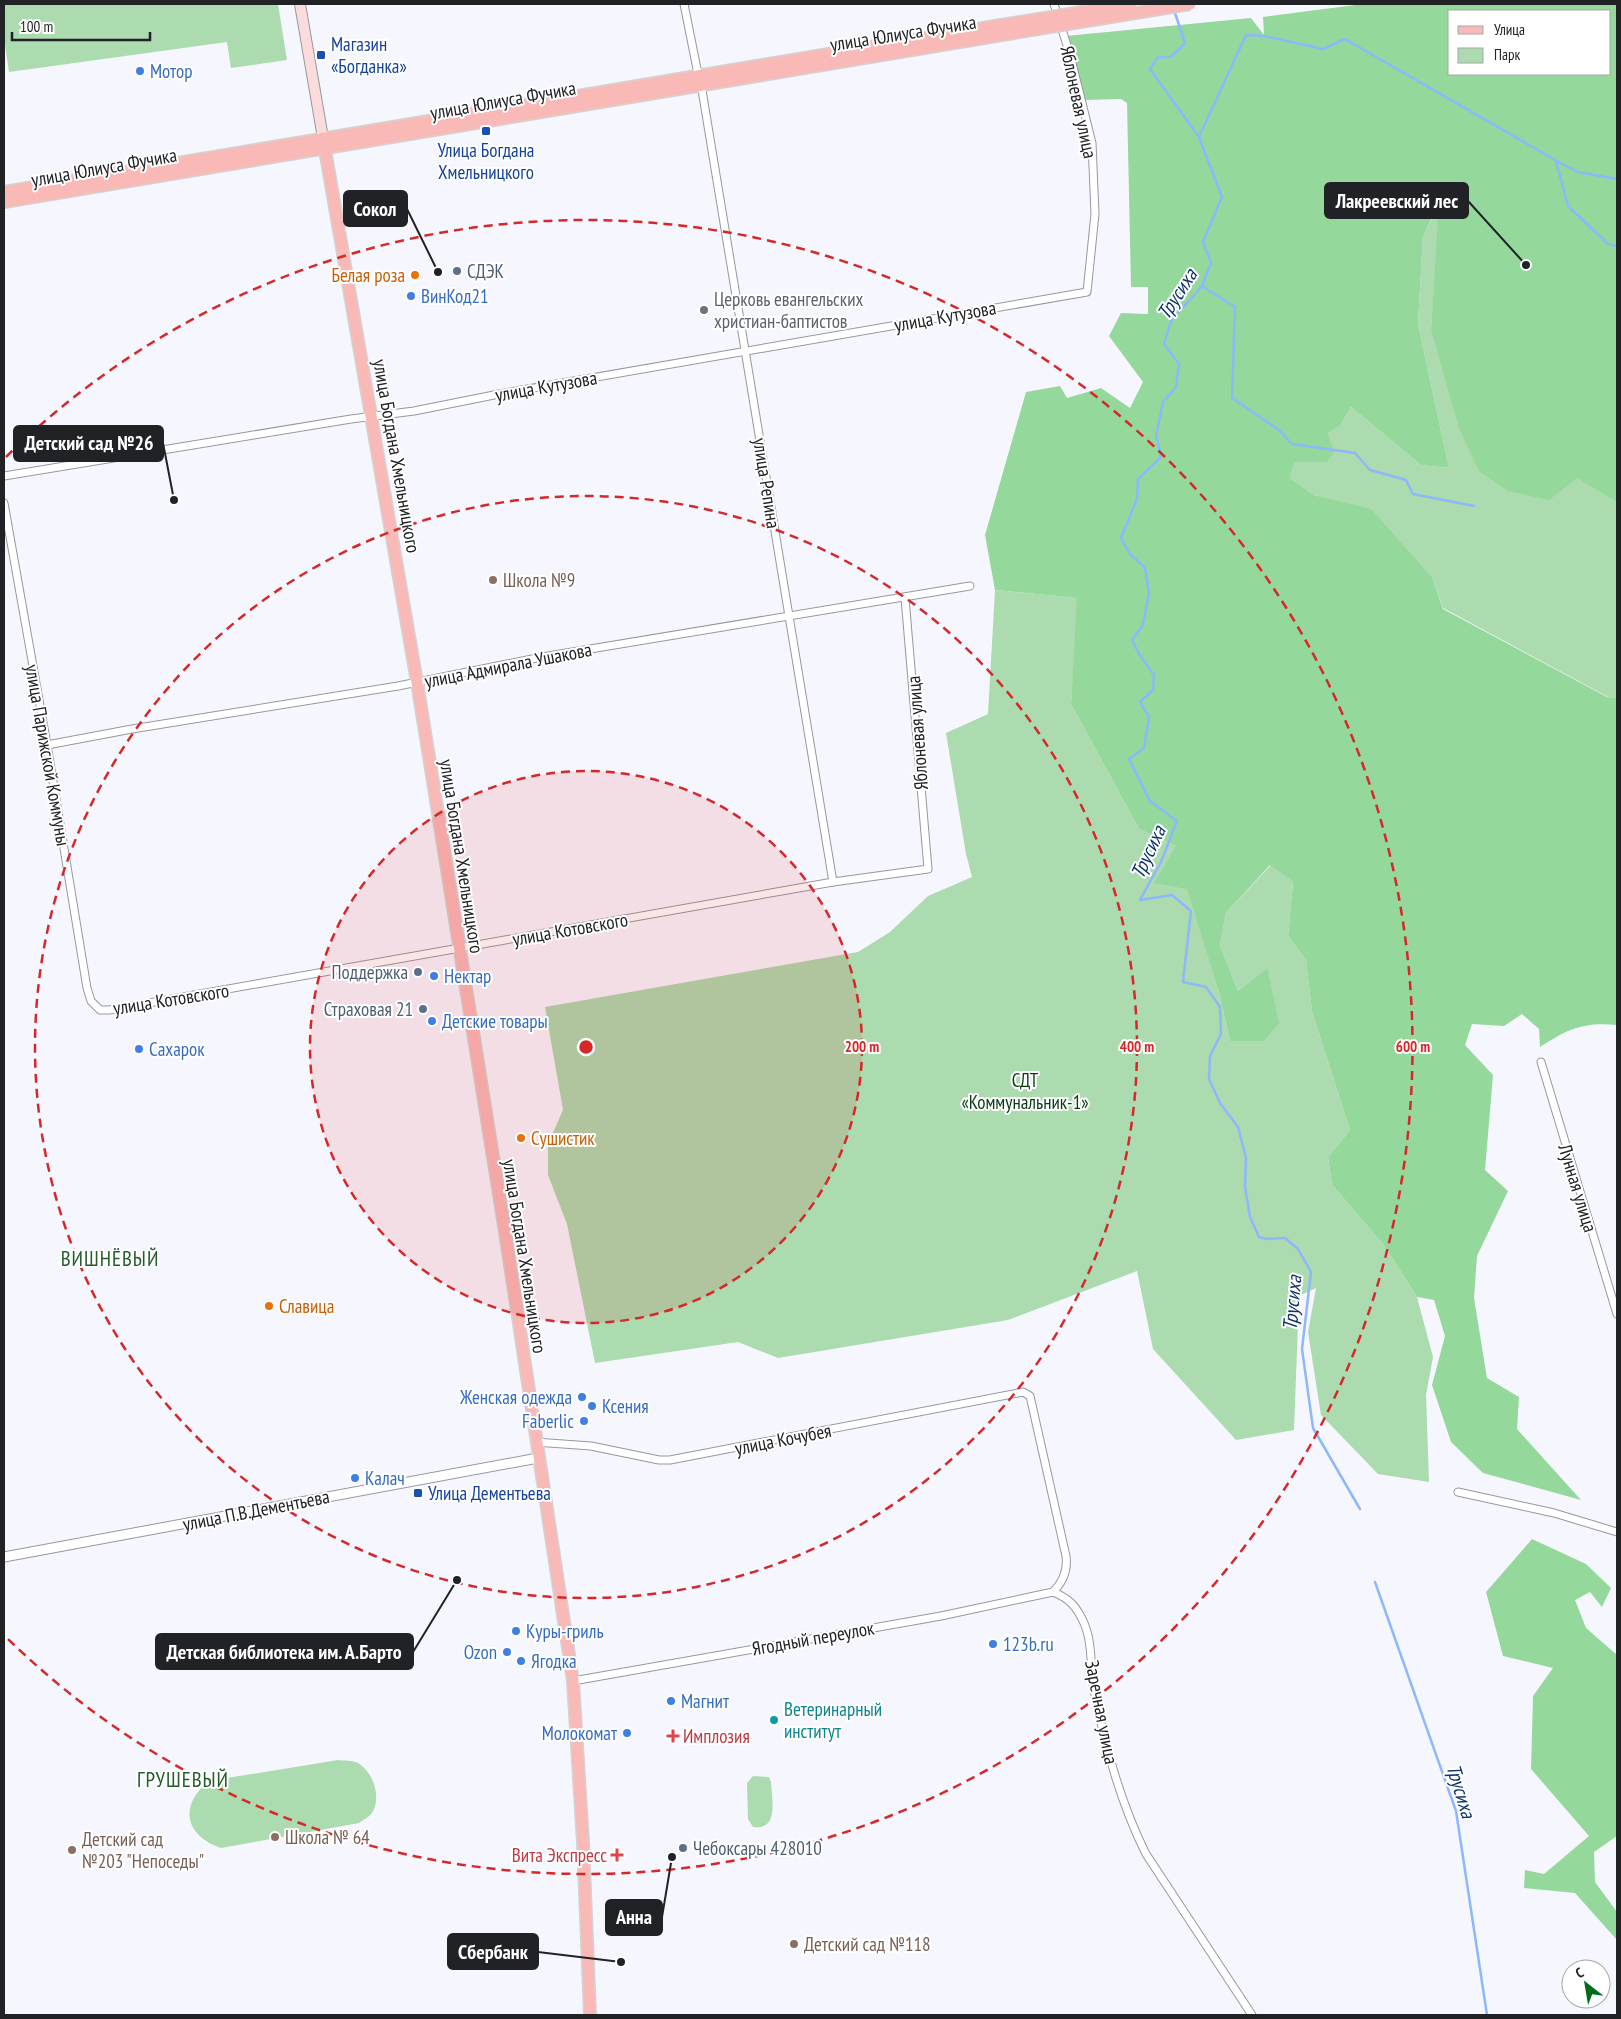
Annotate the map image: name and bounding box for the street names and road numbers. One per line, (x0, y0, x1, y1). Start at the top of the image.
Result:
street label: улица Юлиуса Фучика (828, 10, 978, 56)
street label: Яблоневая улица (1055, 43, 1103, 161)
street label: улица Юлиуса Фучика (428, 75, 578, 125)
street label: улица Юлиуса Фучика (29, 142, 179, 192)
street label: улица Кутузова (892, 295, 998, 337)
street label: улица Богдана Хмельницкого (368, 357, 426, 555)
street label: улица Кутузова (493, 365, 599, 407)
street label: улица Репина (748, 436, 786, 530)
street label: улица Адмирала Ушакова (422, 637, 594, 693)
street label: улица Парижской Коммуны (20, 662, 76, 848)
street label: Яблоневая улица (901, 675, 933, 791)
street label: улица Богдана Хмельницкого (435, 757, 489, 955)
street label: улица Котовского (510, 907, 630, 951)
street label: улица Котовского (111, 978, 231, 1020)
street label: Лунная улица (1553, 1140, 1603, 1235)
street label: улица Богдана Хмельницкого (498, 1157, 552, 1355)
street label: улица Кочубея (733, 1418, 833, 1460)
street label: улица П.В.Дементьева (181, 1484, 331, 1536)
street label: Ягодный переулок (750, 1615, 877, 1661)
street label: Заречная улица (1080, 1658, 1124, 1766)

